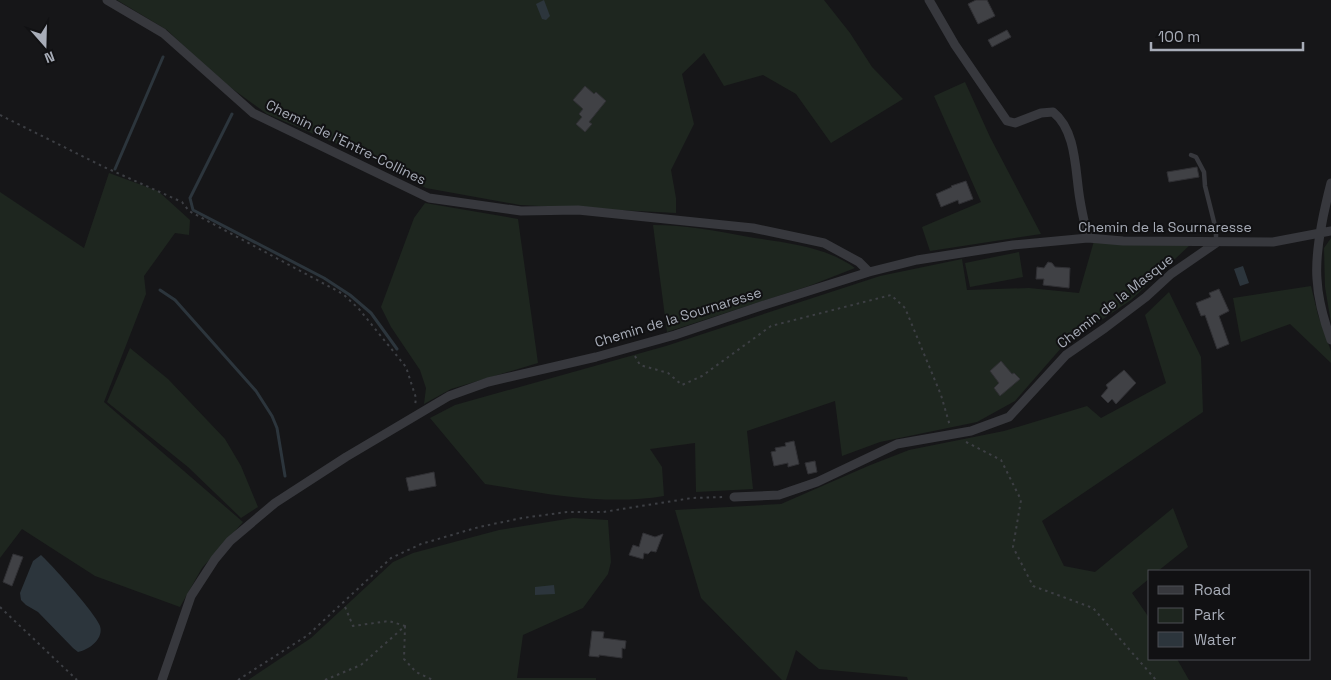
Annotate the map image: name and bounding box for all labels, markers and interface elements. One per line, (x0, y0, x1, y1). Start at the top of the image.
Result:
north arrow (20, 20, 70, 70)
scale bar (1151, 20, 1304, 52)
text: 100 m (1158, 27, 1200, 46)
text: N (42, 47, 57, 67)
street label: Chemin de l'Entre-Collines (263, 95, 429, 189)
street label: Chemin de la Sournaresse (1078, 218, 1252, 236)
street label: Chemin de la Masque (1053, 250, 1177, 352)
street label: Chemin de la Sournaresse (592, 283, 764, 351)
legend (1148, 570, 1311, 660)
text: Road (1194, 580, 1231, 599)
text: Park (1194, 605, 1225, 624)
text: Water (1194, 630, 1237, 649)

